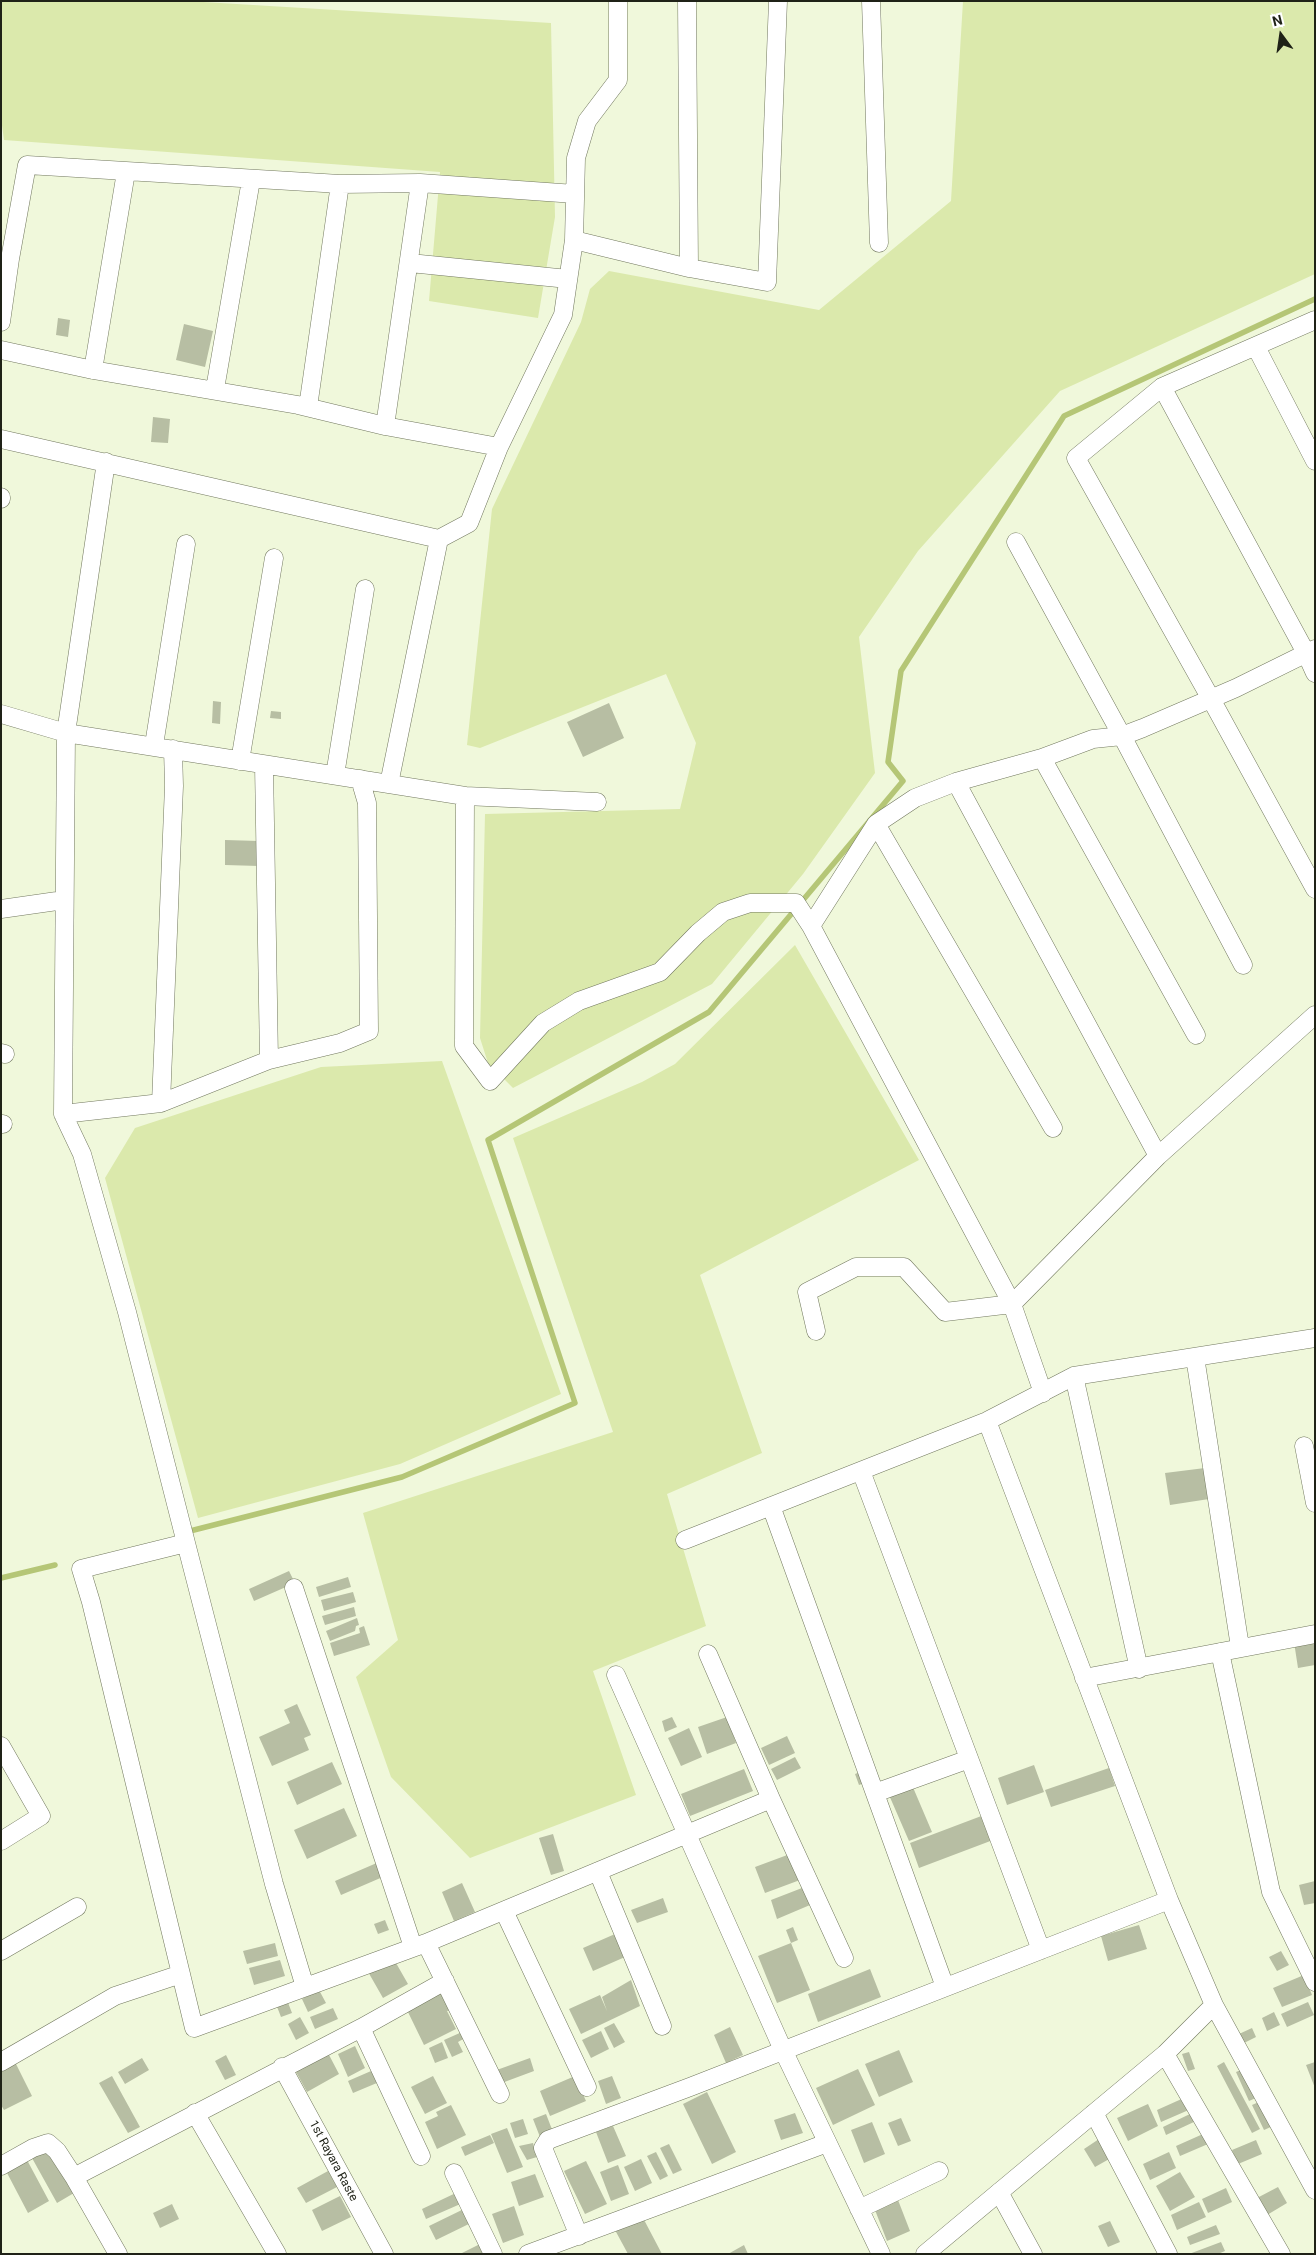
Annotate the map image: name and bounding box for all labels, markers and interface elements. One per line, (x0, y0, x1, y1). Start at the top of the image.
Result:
north arrow (1256, 10, 1306, 60)
text: N (1271, 11, 1284, 29)
street label: 1st Rayara Raste (306, 2118, 360, 2204)

